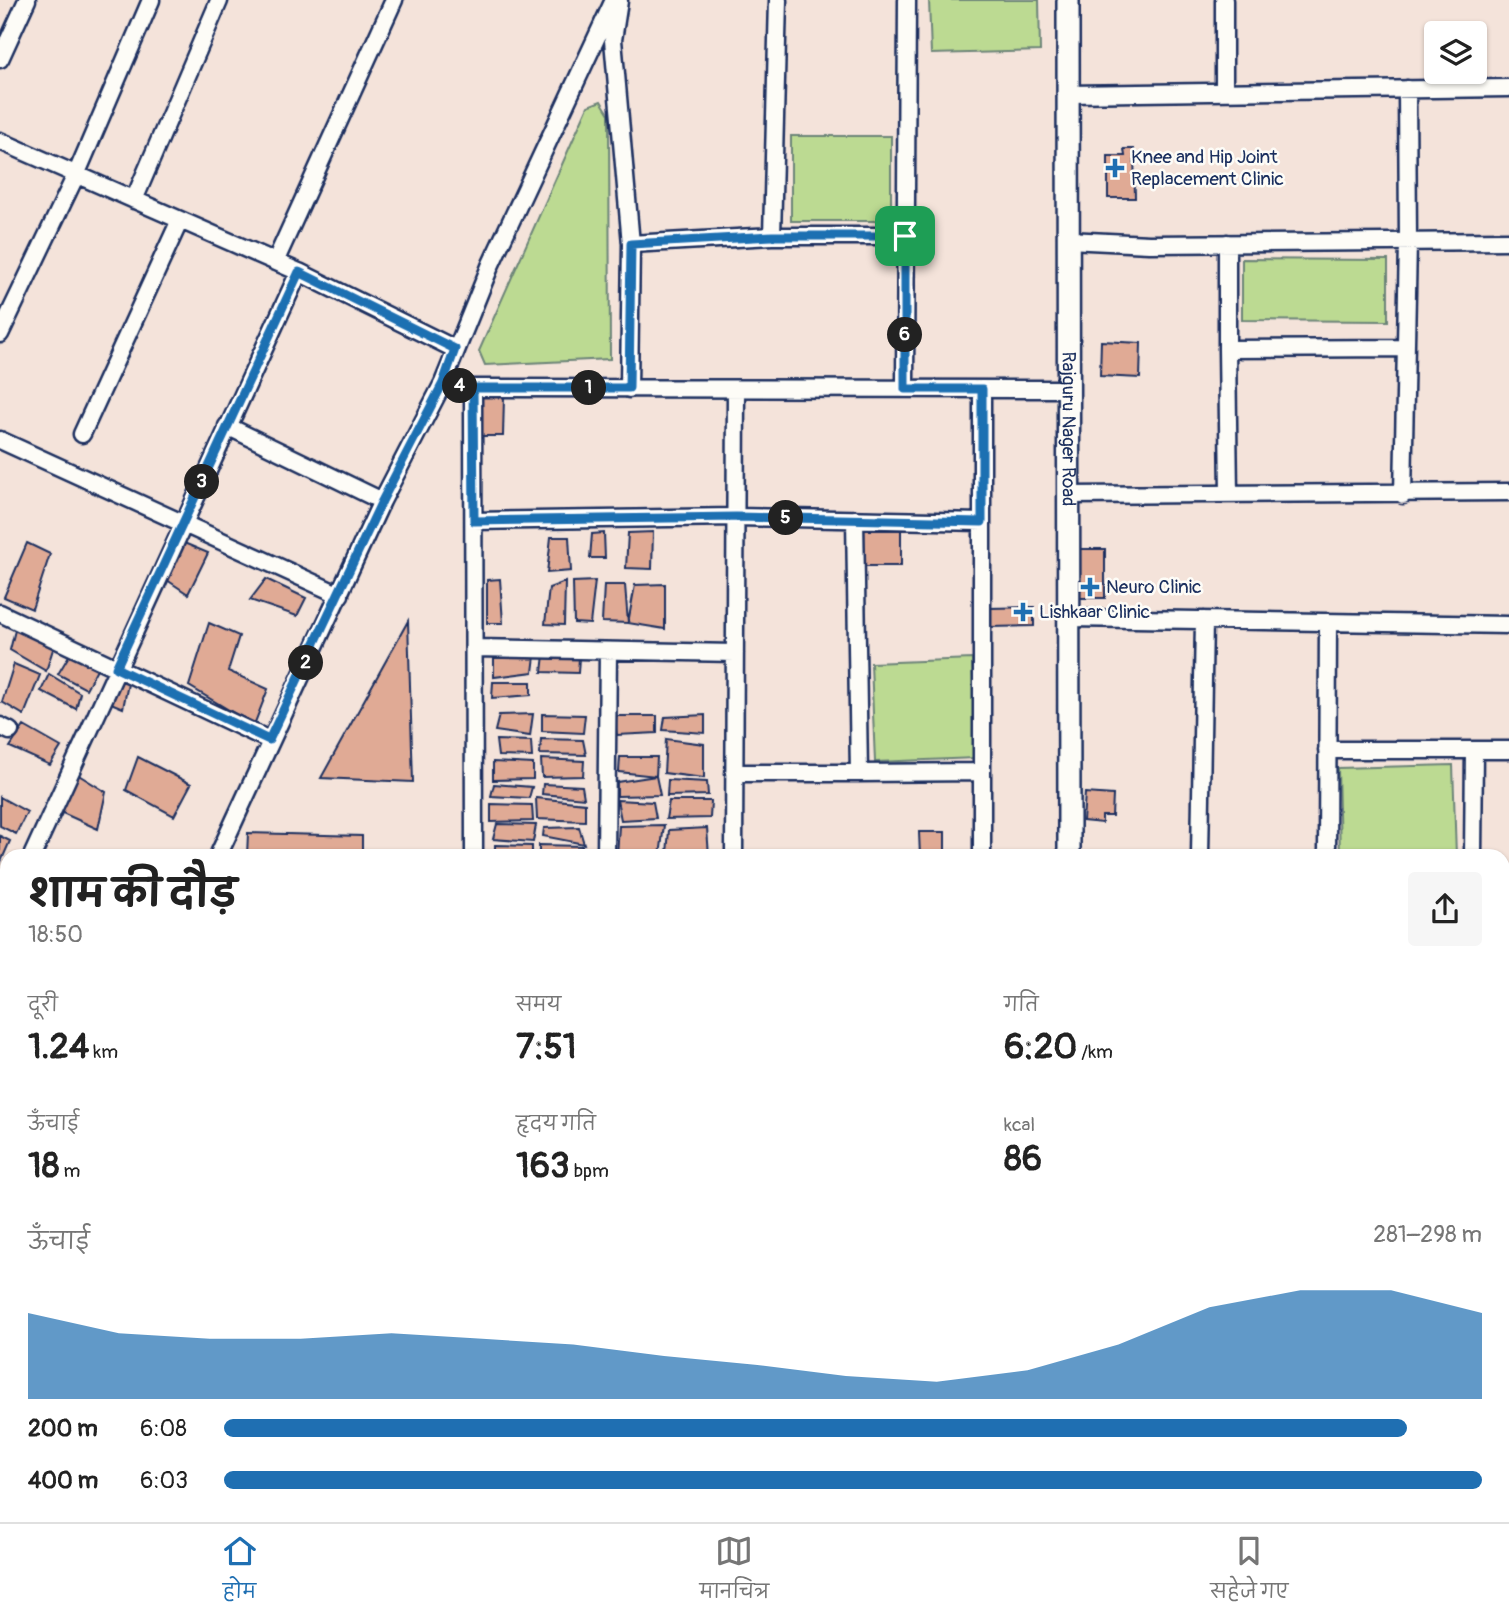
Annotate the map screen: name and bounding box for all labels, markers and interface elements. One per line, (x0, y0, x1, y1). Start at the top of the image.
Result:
map controls (1424, 21, 1487, 84)
button: layers (1424, 21, 1487, 84)
place label: Knee and Hip Joint Replacement Clinic (1131, 145, 1284, 191)
marker: Knee and Hip Joint Replacement Clinic (1105, 158, 1125, 178)
pin (875, 206, 935, 266)
icon: arrive (886, 217, 924, 255)
pin: 6 (888, 318, 922, 352)
text: 6 (899, 322, 910, 346)
street label: Rajguru Nager Road (1056, 352, 1081, 506)
pin: 4 (442, 368, 477, 404)
pin: 1 (572, 370, 606, 406)
text: 4 (454, 373, 465, 397)
text: 1 (585, 375, 592, 399)
pin: 3 (184, 464, 220, 500)
text: 3 (196, 469, 207, 493)
pin: 5 (768, 500, 804, 536)
text: 5 (780, 505, 791, 529)
place label: Neuro Clinic (1106, 575, 1202, 599)
marker: Neuro Clinic (1080, 577, 1100, 597)
place label: Lishkaar Clinic (1039, 600, 1151, 624)
marker: Lishkaar Clinic (1013, 602, 1033, 622)
pin: 2 (288, 646, 324, 680)
text: 2 (300, 650, 311, 674)
text: शाम की दौड़ (28, 870, 237, 918)
button: share (1408, 872, 1482, 946)
text: 18:50 (28, 920, 83, 949)
text: दूरी (28, 993, 58, 1017)
text: समय (516, 993, 561, 1017)
text: गति (1004, 993, 1039, 1017)
text: 1.24 (28, 1025, 89, 1069)
text: 7:51 (516, 1025, 577, 1069)
text: 6:20 (1004, 1025, 1077, 1069)
text: km (89, 1040, 118, 1064)
text: /km (1077, 1040, 1113, 1064)
text: ऊँचाई (28, 1112, 79, 1136)
text: हृदय गति (516, 1112, 596, 1136)
text: kcal (1004, 1113, 1035, 1137)
text: 86 (1004, 1137, 1042, 1181)
text: 18 (28, 1144, 59, 1188)
text: 163 (516, 1144, 570, 1188)
text: m (59, 1159, 80, 1183)
text: bpm (570, 1159, 609, 1183)
text: 281–298 m (1373, 1220, 1482, 1249)
text: ऊँचाई (28, 1227, 90, 1256)
text: 200 m (28, 1414, 98, 1443)
text: 6:08 (140, 1414, 187, 1443)
text: 400 m (28, 1466, 98, 1495)
text: 6:03 (140, 1466, 188, 1495)
tab: होम (221, 1532, 259, 1612)
tab: मानचित्र (700, 1532, 769, 1612)
tab: सहेजे गए (1210, 1532, 1288, 1612)

